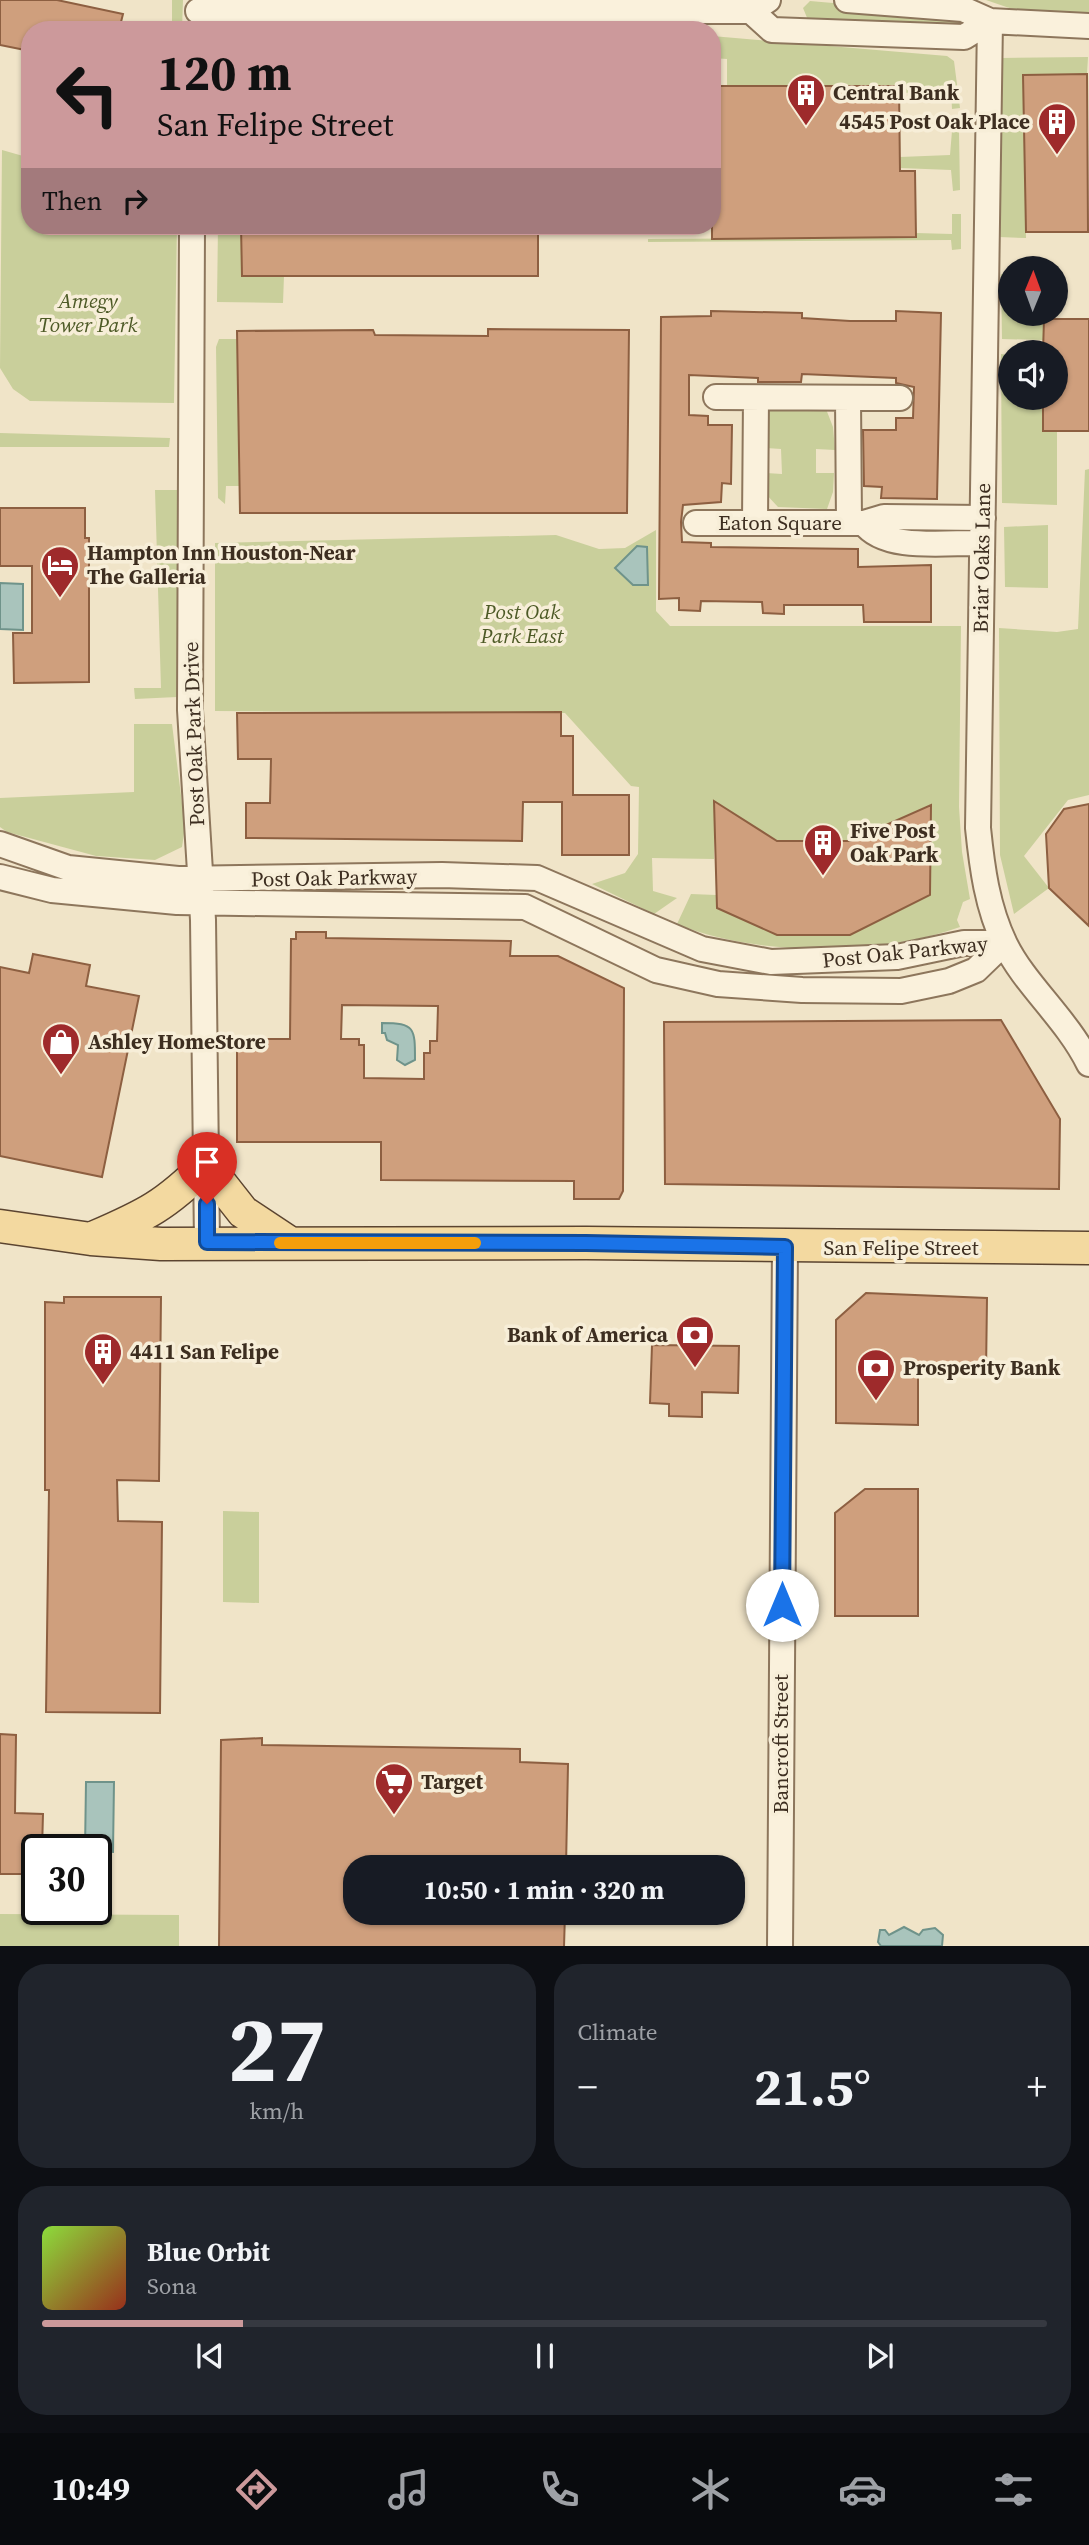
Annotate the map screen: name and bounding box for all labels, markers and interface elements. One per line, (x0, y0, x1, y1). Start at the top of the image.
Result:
text: 120 m (157, 39, 292, 106)
icon: left (42, 49, 133, 140)
building icon: Central Bank (785, 72, 827, 127)
place label: Central Bank (833, 78, 960, 107)
building icon: 4545 Post Oak Place (1036, 101, 1078, 156)
text: San Felipe Street (157, 103, 393, 147)
place label: 4545 Post Oak Place (839, 107, 1030, 136)
icon: right (116, 182, 154, 220)
text: Then (42, 183, 102, 219)
north arrow (998, 256, 1068, 326)
map controls (998, 256, 1068, 410)
park label: Amegy Tower Park (39, 286, 137, 339)
button: sound (998, 340, 1068, 410)
street label: Briar Oaks Lane (966, 483, 997, 633)
street label: Eaton Square (718, 508, 842, 537)
place label: Hampton Inn Houston-Near The Galleria (87, 538, 356, 591)
hotel icon: Hampton Inn Houston-Near The Galleria (39, 544, 81, 599)
park label: Post Oak Park East (480, 597, 565, 650)
street label: Post Oak Park Drive (176, 641, 211, 827)
place label: Five Post Oak Park (850, 816, 939, 869)
building icon: Five Post Oak Park (802, 822, 844, 877)
street label: Post Oak Parkway (251, 862, 418, 893)
street label: Post Oak Parkway (821, 928, 989, 975)
shop icon: Ashley HomeStore (40, 1021, 82, 1076)
place label: Ashley HomeStore (88, 1027, 266, 1056)
pin (177, 1132, 237, 1204)
icon: arrive (188, 1143, 226, 1181)
street label: San Felipe Street (823, 1233, 979, 1262)
bank icon: Bank of America (674, 1314, 716, 1369)
place label: Bank of America (507, 1320, 669, 1349)
building icon: 4411 San Felipe (82, 1331, 124, 1386)
place label: 4411 San Felipe (130, 1337, 279, 1366)
bank icon: Prosperity Bank (855, 1347, 897, 1402)
place label: Prosperity Bank (903, 1353, 1061, 1382)
position arrow (745, 1568, 819, 1642)
street label: Bancroft Street (766, 1674, 795, 1814)
supermarket icon: Target (373, 1761, 415, 1816)
place label: Target (421, 1767, 484, 1796)
speed limit sign: 30 (21, 1834, 112, 1925)
text: 10:50 · 1 min · 320 m (424, 1872, 664, 1908)
text: 27 (227, 1987, 326, 2111)
text: Climate (578, 2016, 657, 2048)
text: 21.5° (754, 2051, 871, 2122)
text: − (578, 2061, 598, 2113)
text: + (1027, 2061, 1047, 2113)
text: km/h (249, 2095, 304, 2127)
text: Blue Orbit (147, 2234, 270, 2270)
text: Sona (147, 2270, 197, 2302)
icon: previous (191, 2337, 229, 2375)
icon: pause (526, 2337, 564, 2375)
icon: next (861, 2337, 899, 2375)
icon: directions (232, 2465, 281, 2514)
icon: music (384, 2465, 433, 2514)
icon: phone (535, 2465, 584, 2514)
icon: climate (686, 2465, 735, 2514)
icon: car (838, 2465, 887, 2514)
icon: filters (989, 2465, 1038, 2514)
text: 10:49 (51, 2467, 130, 2511)

